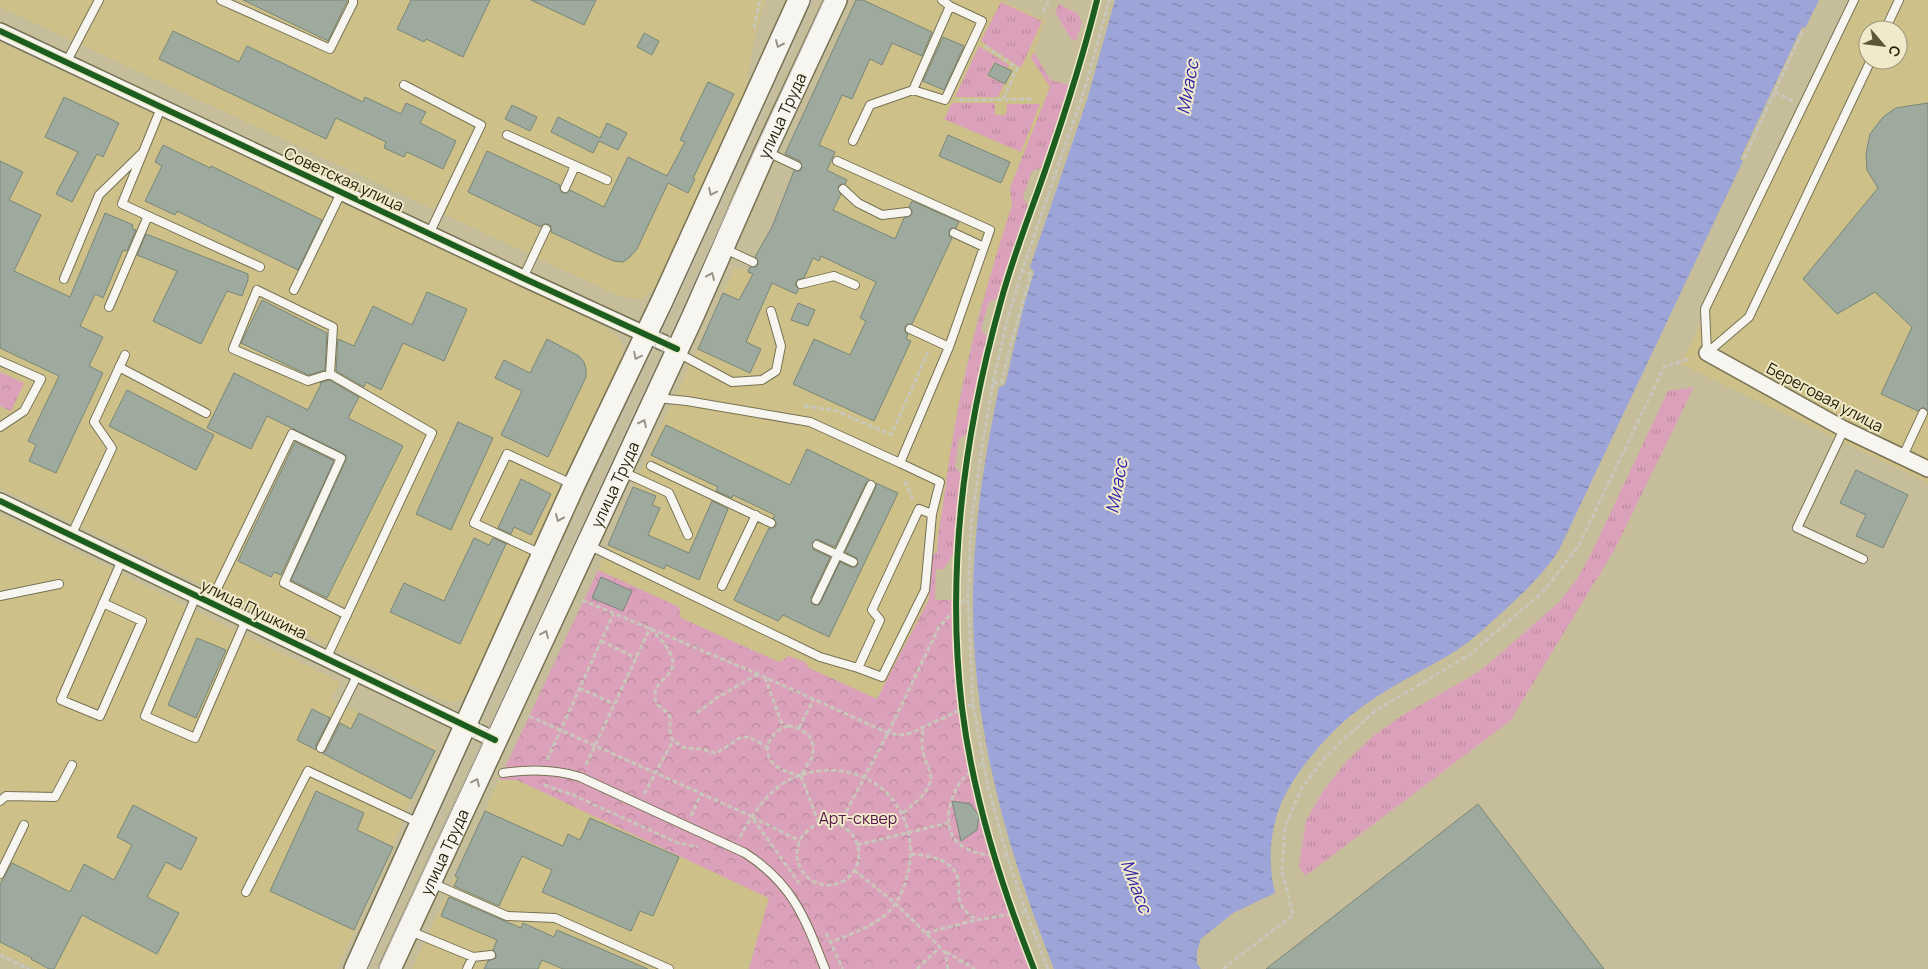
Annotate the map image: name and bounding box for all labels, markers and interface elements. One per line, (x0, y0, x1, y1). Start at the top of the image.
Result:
north arrow (1858, 20, 1908, 70)
one-way arrow (774, 39, 785, 48)
text: С (1884, 42, 1906, 60)
water label: Миасс (1170, 56, 1204, 116)
street label: улица Труда (752, 69, 812, 162)
street label: Советская улица (281, 142, 407, 216)
one-way arrow (708, 187, 718, 196)
one-way arrow (704, 272, 715, 281)
one-way arrow (632, 351, 643, 360)
street label: Береговая улица (1763, 357, 1887, 437)
one-way arrow (636, 419, 647, 428)
street label: улица Труда (585, 438, 644, 531)
water label: Миасс (1099, 455, 1133, 515)
one-way arrow (554, 513, 565, 522)
street label: улица Пушкина (197, 574, 311, 644)
one-way arrow (538, 630, 549, 639)
one-way arrow (470, 778, 481, 787)
street label: улица Труда (415, 805, 474, 899)
park label: Арт-сквер (819, 807, 897, 829)
water label: Миасс (1116, 856, 1159, 918)

